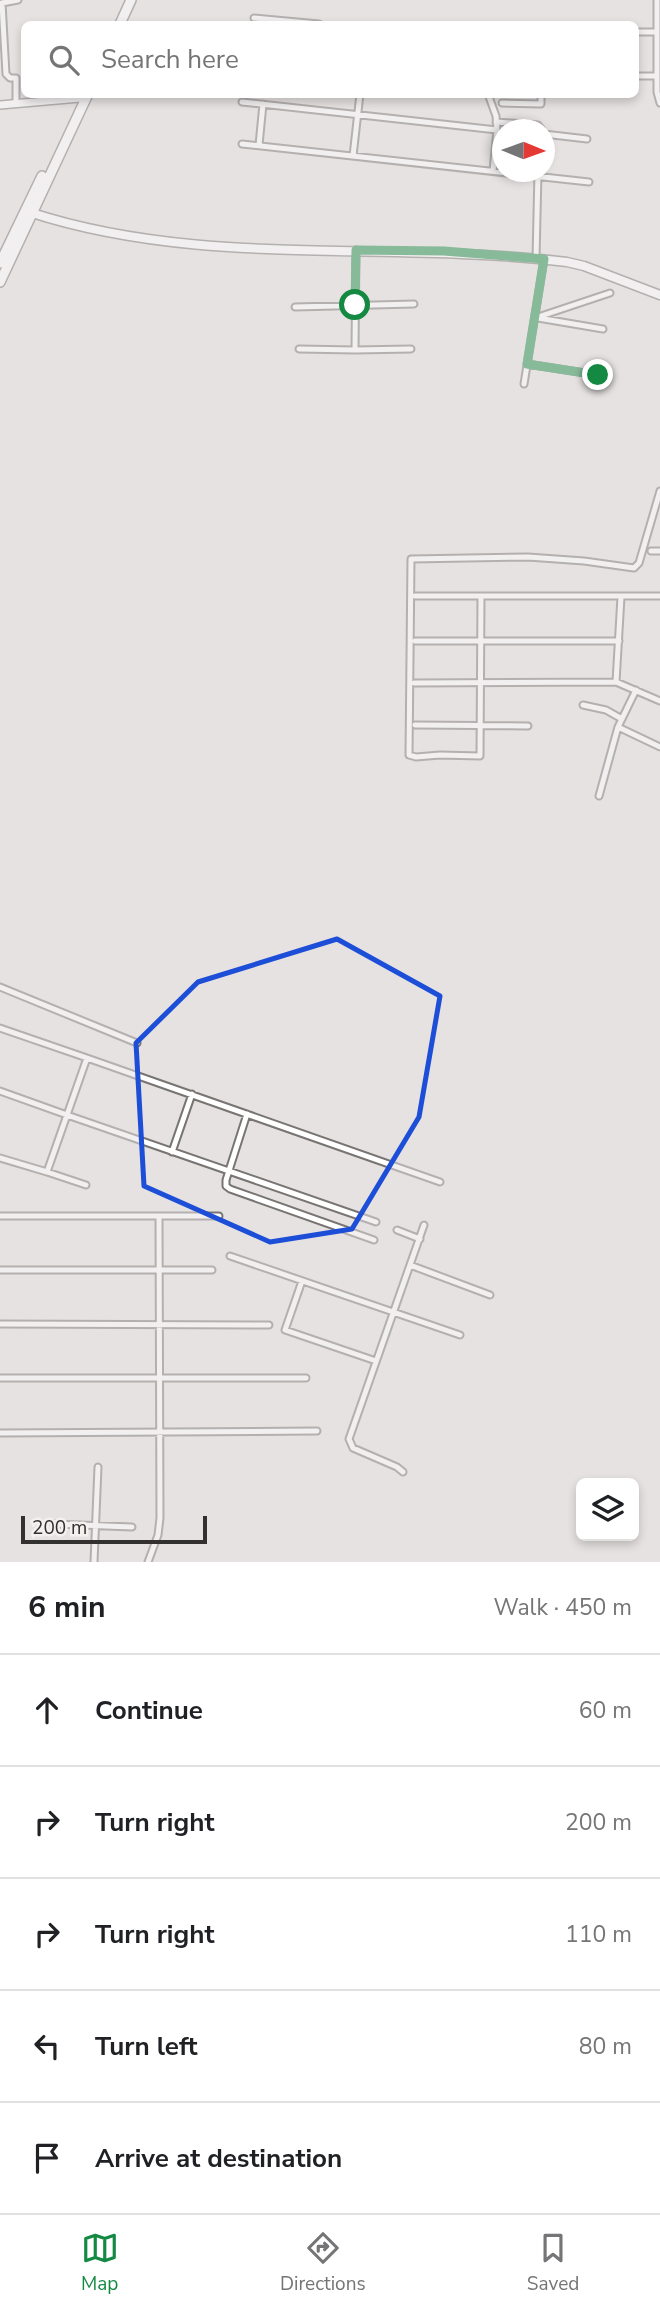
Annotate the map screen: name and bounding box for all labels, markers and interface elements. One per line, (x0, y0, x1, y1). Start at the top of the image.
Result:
search box (21, 21, 639, 98)
icon: search (45, 41, 83, 79)
text: Search here (101, 42, 239, 77)
north arrow (492, 119, 555, 182)
route start (339, 289, 370, 320)
route end (582, 359, 613, 390)
map controls (576, 1478, 639, 1541)
button: layers (576, 1478, 639, 1541)
scale bar (21, 1513, 206, 1545)
text: 200 m (32, 1515, 87, 1541)
text: 6 min (28, 1587, 106, 1628)
text: Walk · 450 m (493, 1592, 632, 1623)
icon: ahead (28, 1691, 66, 1729)
text: Continue (95, 1693, 203, 1728)
text: 60 m (579, 1695, 632, 1726)
icon: right (28, 1803, 66, 1841)
text: Turn right (95, 1805, 214, 1840)
text: 200 m (565, 1807, 632, 1838)
icon: right (28, 1915, 66, 1953)
text: Turn right (95, 1917, 214, 1952)
text: 110 m (565, 1919, 632, 1950)
icon: left (28, 2027, 66, 2065)
text: Turn left (95, 2029, 198, 2064)
text: 80 m (579, 2031, 632, 2062)
icon: arrive (28, 2139, 66, 2177)
text: Arrive at destination (95, 2141, 342, 2176)
tab: Map (81, 2229, 119, 2297)
tab: Directions (280, 2229, 366, 2297)
tab: Saved (527, 2229, 579, 2297)

